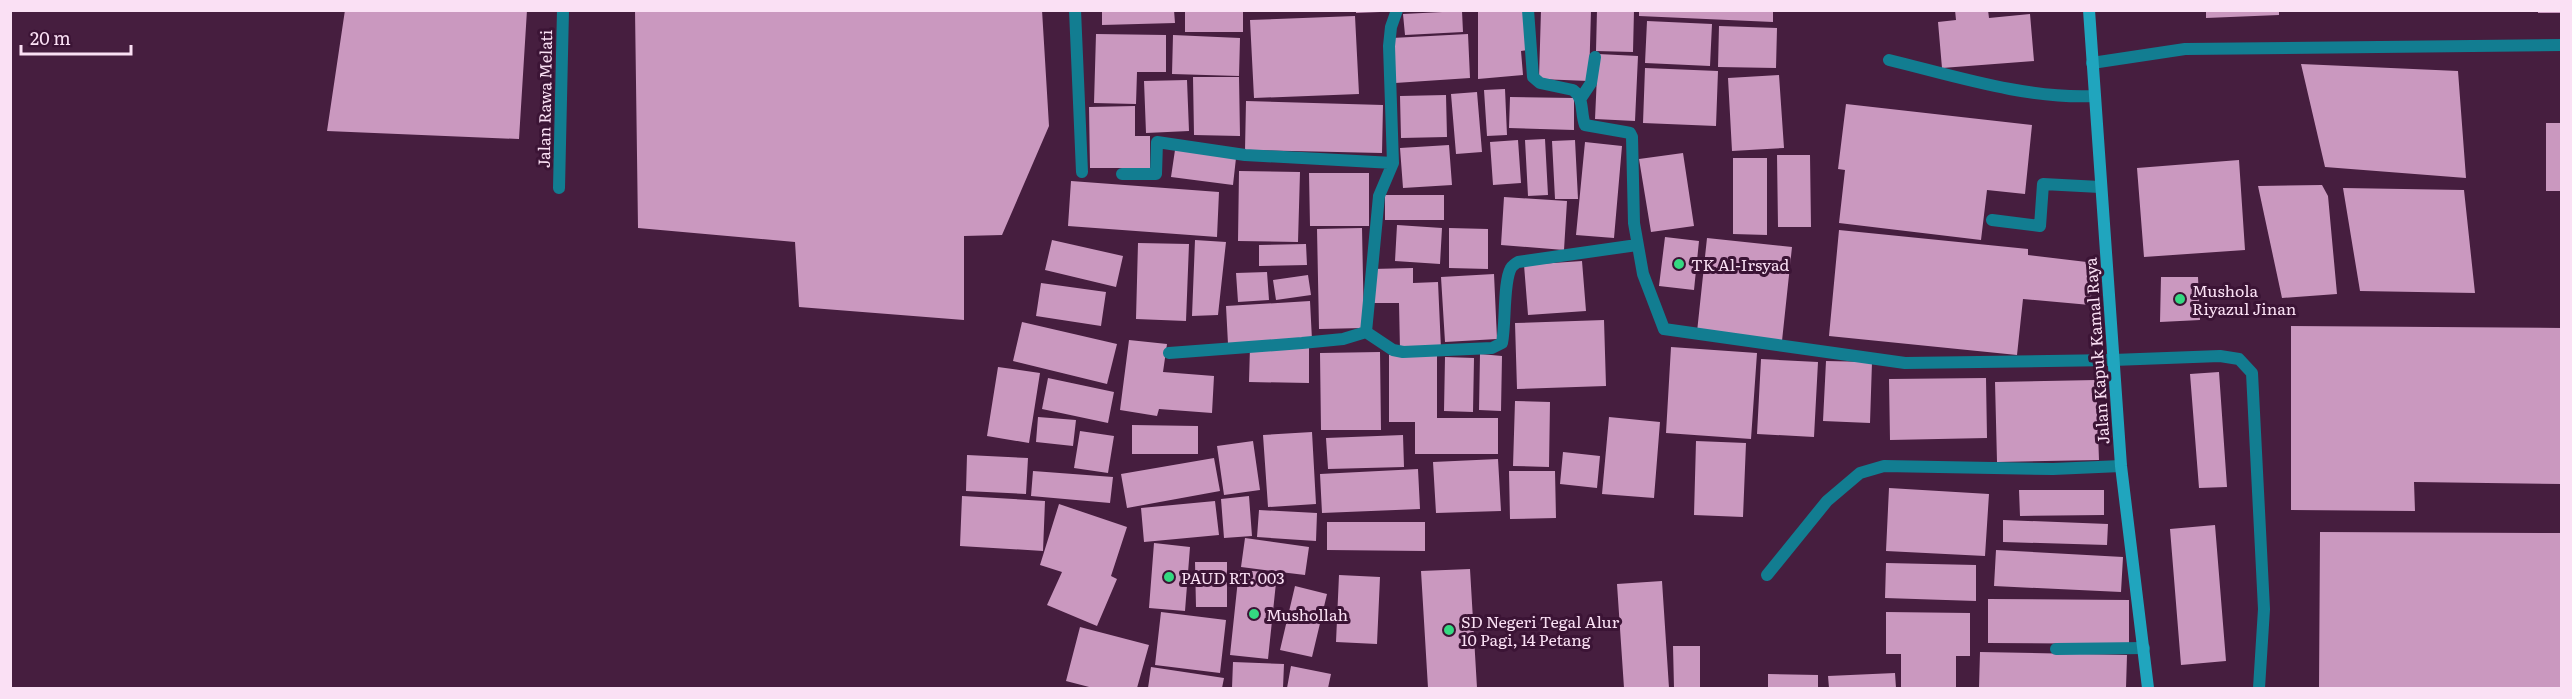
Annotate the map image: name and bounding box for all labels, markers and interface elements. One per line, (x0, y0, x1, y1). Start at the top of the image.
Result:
scale bar (21, 18, 130, 56)
text: 20 m (30, 24, 71, 51)
street label: Jalan Rawa Melati (531, 30, 557, 168)
place label: TK Al-Irsyad (1691, 252, 1790, 276)
street label: Jalan Kapuk Kamal Raya (2077, 256, 2115, 445)
marker: TK Al-Irsyad (1672, 257, 1686, 271)
place label: Mushola Riyazul Jinan (2192, 278, 2297, 320)
marker: Mushola Riyazul Jinan (2173, 292, 2187, 306)
place label: PAUD RT. 003 (1181, 565, 1285, 589)
marker: PAUD RT. 003 (1162, 570, 1176, 584)
place label: Mushollah (1266, 602, 1349, 626)
marker: Mushollah (1247, 607, 1261, 621)
place label: SD Negeri Tegal Alur 10 Pagi, 14 Petang (1461, 609, 1620, 651)
marker: SD Negeri Tegal Alur 10 Pagi, 14 Petang (1442, 623, 1456, 637)

